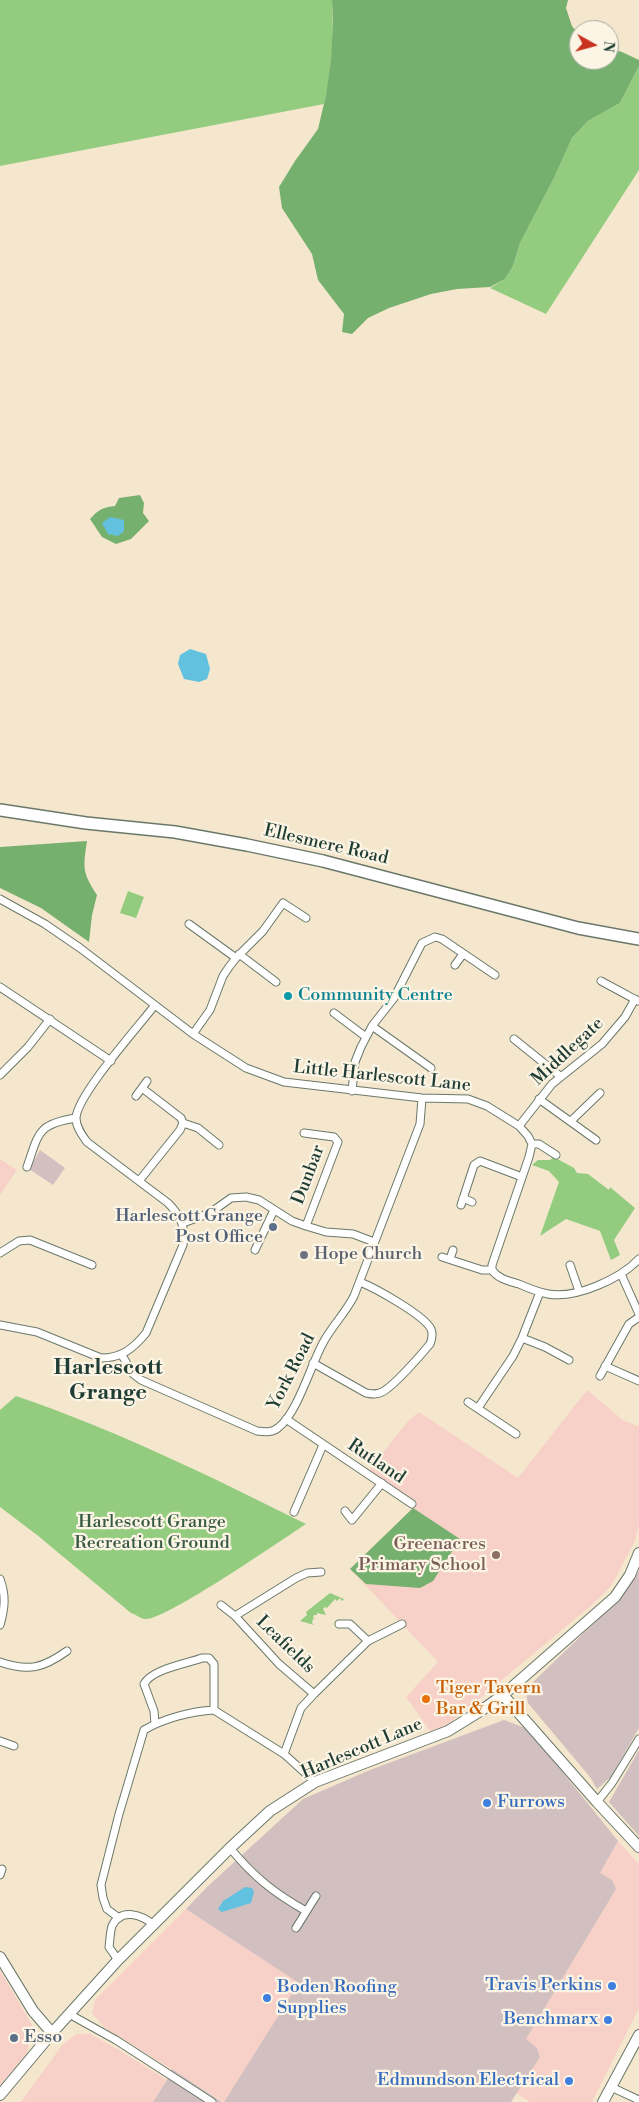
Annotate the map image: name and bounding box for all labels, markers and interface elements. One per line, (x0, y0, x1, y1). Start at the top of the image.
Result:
north arrow (569, 20, 619, 70)
text: N (598, 40, 618, 53)
street label: Ellesmere Road (262, 820, 390, 870)
place label: Community Centre (298, 985, 453, 1007)
marker: Community Centre (282, 990, 294, 1002)
street label: Middlegate (528, 1013, 608, 1091)
street label: Little Harlescott Lane (292, 1057, 472, 1097)
street label: Dunbar (288, 1142, 330, 1208)
place label: Harlescott Grange Post Office (115, 1206, 263, 1248)
marker: Harlescott Grange Post Office (267, 1221, 279, 1233)
place label: Hope Church (314, 1244, 422, 1266)
marker: Hope Church (298, 1249, 310, 1261)
street label: York Road (264, 1330, 320, 1414)
district label: Harlescott Grange (53, 1356, 163, 1408)
street label: Rutland (343, 1435, 409, 1489)
park label: Harlescott Grange Recreation Ground (74, 1512, 230, 1555)
place label: Greenacres Primary School (358, 1534, 486, 1576)
marker: Greenacres Primary School (490, 1549, 502, 1561)
street label: Leafields (251, 1612, 319, 1678)
place label: Tiger Tavern Bar & Grill (436, 1678, 541, 1720)
marker: Tiger Tavern Bar & Grill (420, 1693, 432, 1705)
street label: Harlescott Lane (298, 1714, 426, 1784)
place label: Furrows (497, 1792, 565, 1814)
marker: Furrows (481, 1797, 493, 1809)
place label: Travis Perkins (485, 1975, 602, 1997)
place label: Boden Roofing Supplies (277, 1977, 397, 2020)
marker: Travis Perkins (606, 1980, 618, 1992)
marker: Boden Roofing Supplies (261, 1992, 273, 2004)
place label: Benchmarx (503, 2009, 598, 2031)
marker: Benchmarx (602, 2014, 614, 2026)
place label: Esso (24, 2027, 62, 2049)
marker: Esso (8, 2032, 20, 2044)
place label: Edmundson Electrical (377, 2070, 559, 2092)
marker: Edmundson Electrical (563, 2075, 575, 2087)

